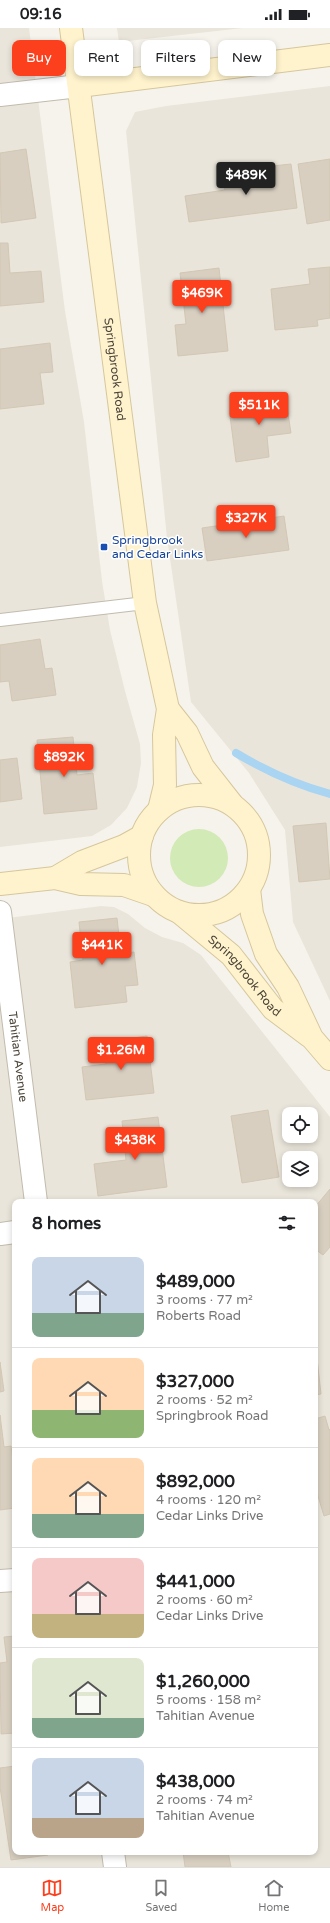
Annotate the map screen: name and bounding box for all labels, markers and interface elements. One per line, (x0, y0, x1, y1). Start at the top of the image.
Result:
text: 09:16 (20, 5, 62, 23)
chip: Buy (12, 40, 66, 76)
chip: Rent (74, 40, 133, 76)
chip: Filters (141, 40, 210, 76)
chip: New (218, 40, 276, 76)
pin: $489K (218, 162, 274, 196)
text: $489K (225, 167, 267, 183)
pin: $469K (174, 280, 230, 314)
text: $469K (181, 285, 223, 301)
street label: Springbrook Road (101, 317, 128, 422)
pin: $511K (231, 392, 287, 426)
text: $511K (238, 397, 280, 413)
pin: $327K (218, 505, 274, 539)
text: $327K (225, 510, 267, 526)
place label: Springbrook and Cedar Links (112, 533, 203, 561)
marker: Springbrook and Cedar Links (99, 542, 109, 552)
pin: $892K (36, 744, 92, 778)
text: $892K (43, 749, 85, 765)
pin: $441K (74, 932, 130, 966)
street label: Springbrook Road (205, 932, 284, 1019)
text: $441K (81, 937, 123, 953)
street label: Tahitian Avenue (5, 1011, 31, 1103)
pin: $1.26M (88, 1037, 154, 1071)
text: $1.26M (97, 1042, 145, 1058)
map controls (282, 1107, 318, 1187)
button: locate (282, 1107, 318, 1143)
pin: $438K (107, 1127, 163, 1161)
text: $438K (114, 1132, 156, 1148)
button: layers (282, 1151, 318, 1187)
icon: filters (276, 1212, 298, 1234)
text: 8 homes (32, 1213, 101, 1234)
text: $489,000 (156, 1271, 235, 1292)
icon: home (64, 1273, 112, 1321)
text: 3 rooms · 77 m² (156, 1292, 253, 1308)
text: Roberts Road (156, 1308, 241, 1324)
text: $327,000 (156, 1371, 234, 1392)
icon: home (64, 1374, 112, 1422)
text: 2 rooms · 52 m² (156, 1392, 253, 1408)
text: Springbrook Road (156, 1408, 268, 1424)
text: $892,000 (156, 1471, 235, 1492)
icon: home (64, 1474, 112, 1522)
text: 4 rooms · 120 m² (156, 1492, 261, 1508)
text: Cedar Links Drive (156, 1508, 263, 1524)
text: $441,000 (156, 1571, 235, 1592)
icon: home (64, 1574, 112, 1622)
text: 2 rooms · 60 m² (156, 1592, 253, 1608)
text: Cedar Links Drive (156, 1608, 263, 1624)
text: $1,260,000 (156, 1671, 250, 1692)
icon: home (64, 1674, 112, 1722)
text: 5 rooms · 158 m² (156, 1692, 261, 1708)
text: Tahitian Avenue (156, 1708, 255, 1724)
text: $438,000 (156, 1771, 235, 1792)
icon: home (64, 1774, 112, 1822)
text: 2 rooms · 74 m² (156, 1792, 253, 1808)
text: Tahitian Avenue (156, 1808, 255, 1824)
tab: Map (41, 1877, 64, 1914)
tab: Saved (145, 1877, 177, 1914)
tab: Home (258, 1877, 289, 1914)

